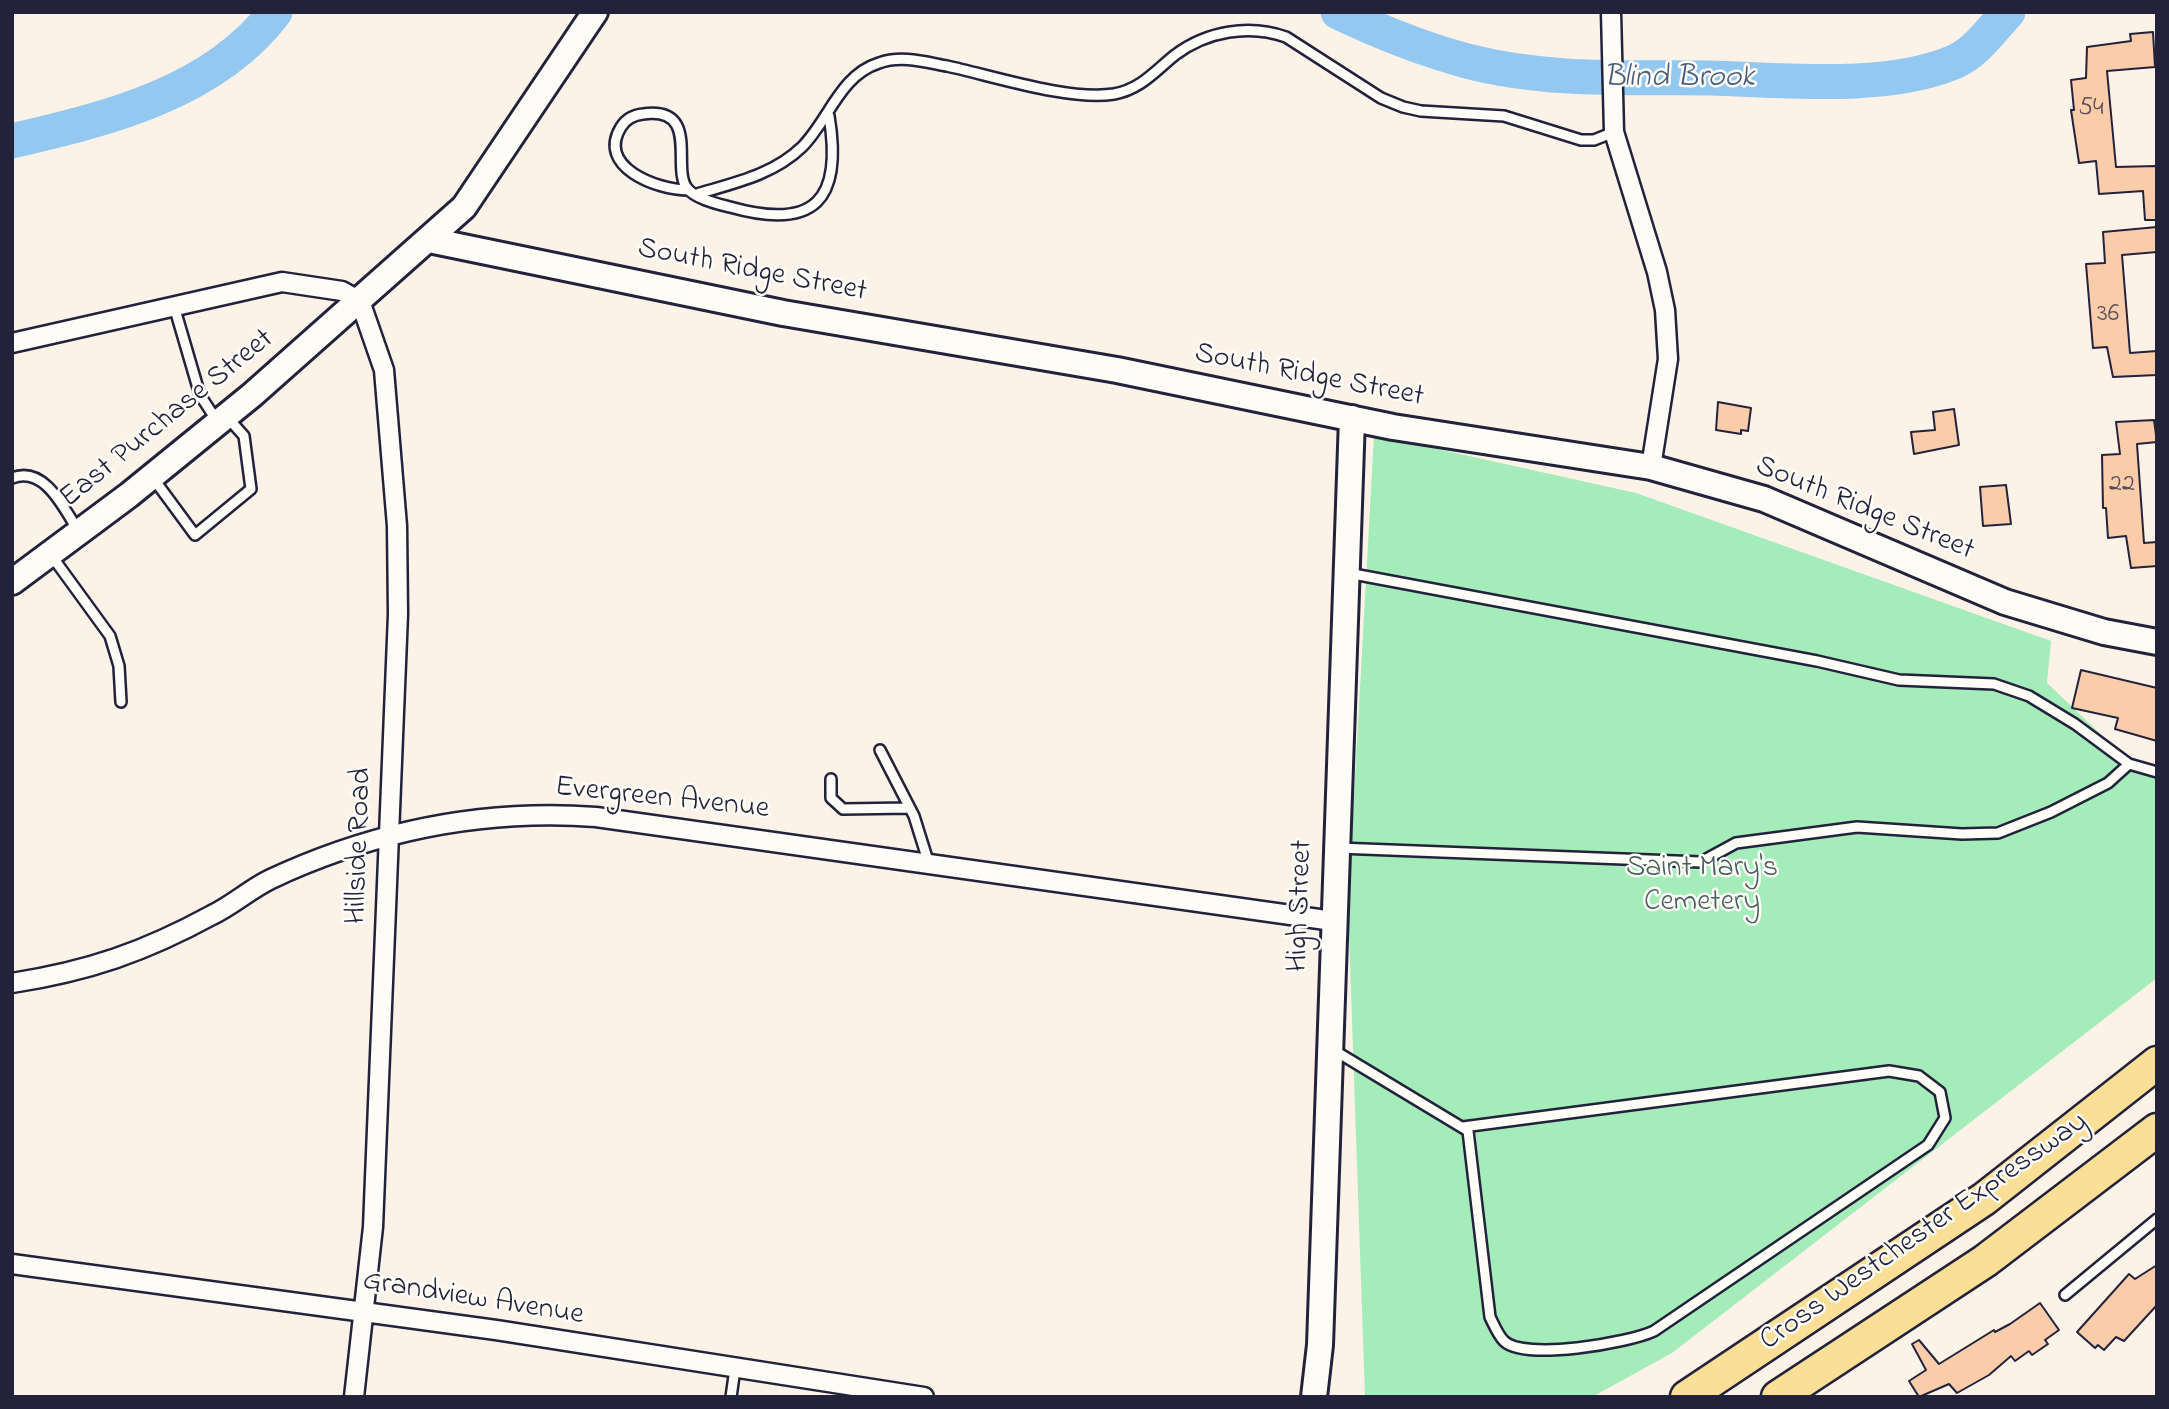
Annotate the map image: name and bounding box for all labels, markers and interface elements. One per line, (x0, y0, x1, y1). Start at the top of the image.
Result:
water label: Blind Brook (1604, 61, 1754, 99)
house number: 54 (2078, 94, 2104, 126)
street label: South Ridge Street (634, 232, 870, 312)
house number: 36 (2097, 300, 2119, 332)
street label: East Purchase Street (54, 323, 282, 517)
street label: South Ridge Street (1191, 337, 1427, 417)
street label: South Ridge Street (1749, 450, 1979, 570)
house number: 22 (2109, 470, 2135, 502)
street label: Hillside Road (340, 767, 382, 925)
street label: Evergreen Avenue (553, 771, 771, 829)
street label: High Street (1282, 839, 1322, 973)
park label: Saint Mary's Cemetery (1626, 852, 1778, 922)
street label: Cross Westchester Expressway (1754, 1106, 2096, 1360)
street label: Grandview Avenue (360, 1265, 586, 1335)

